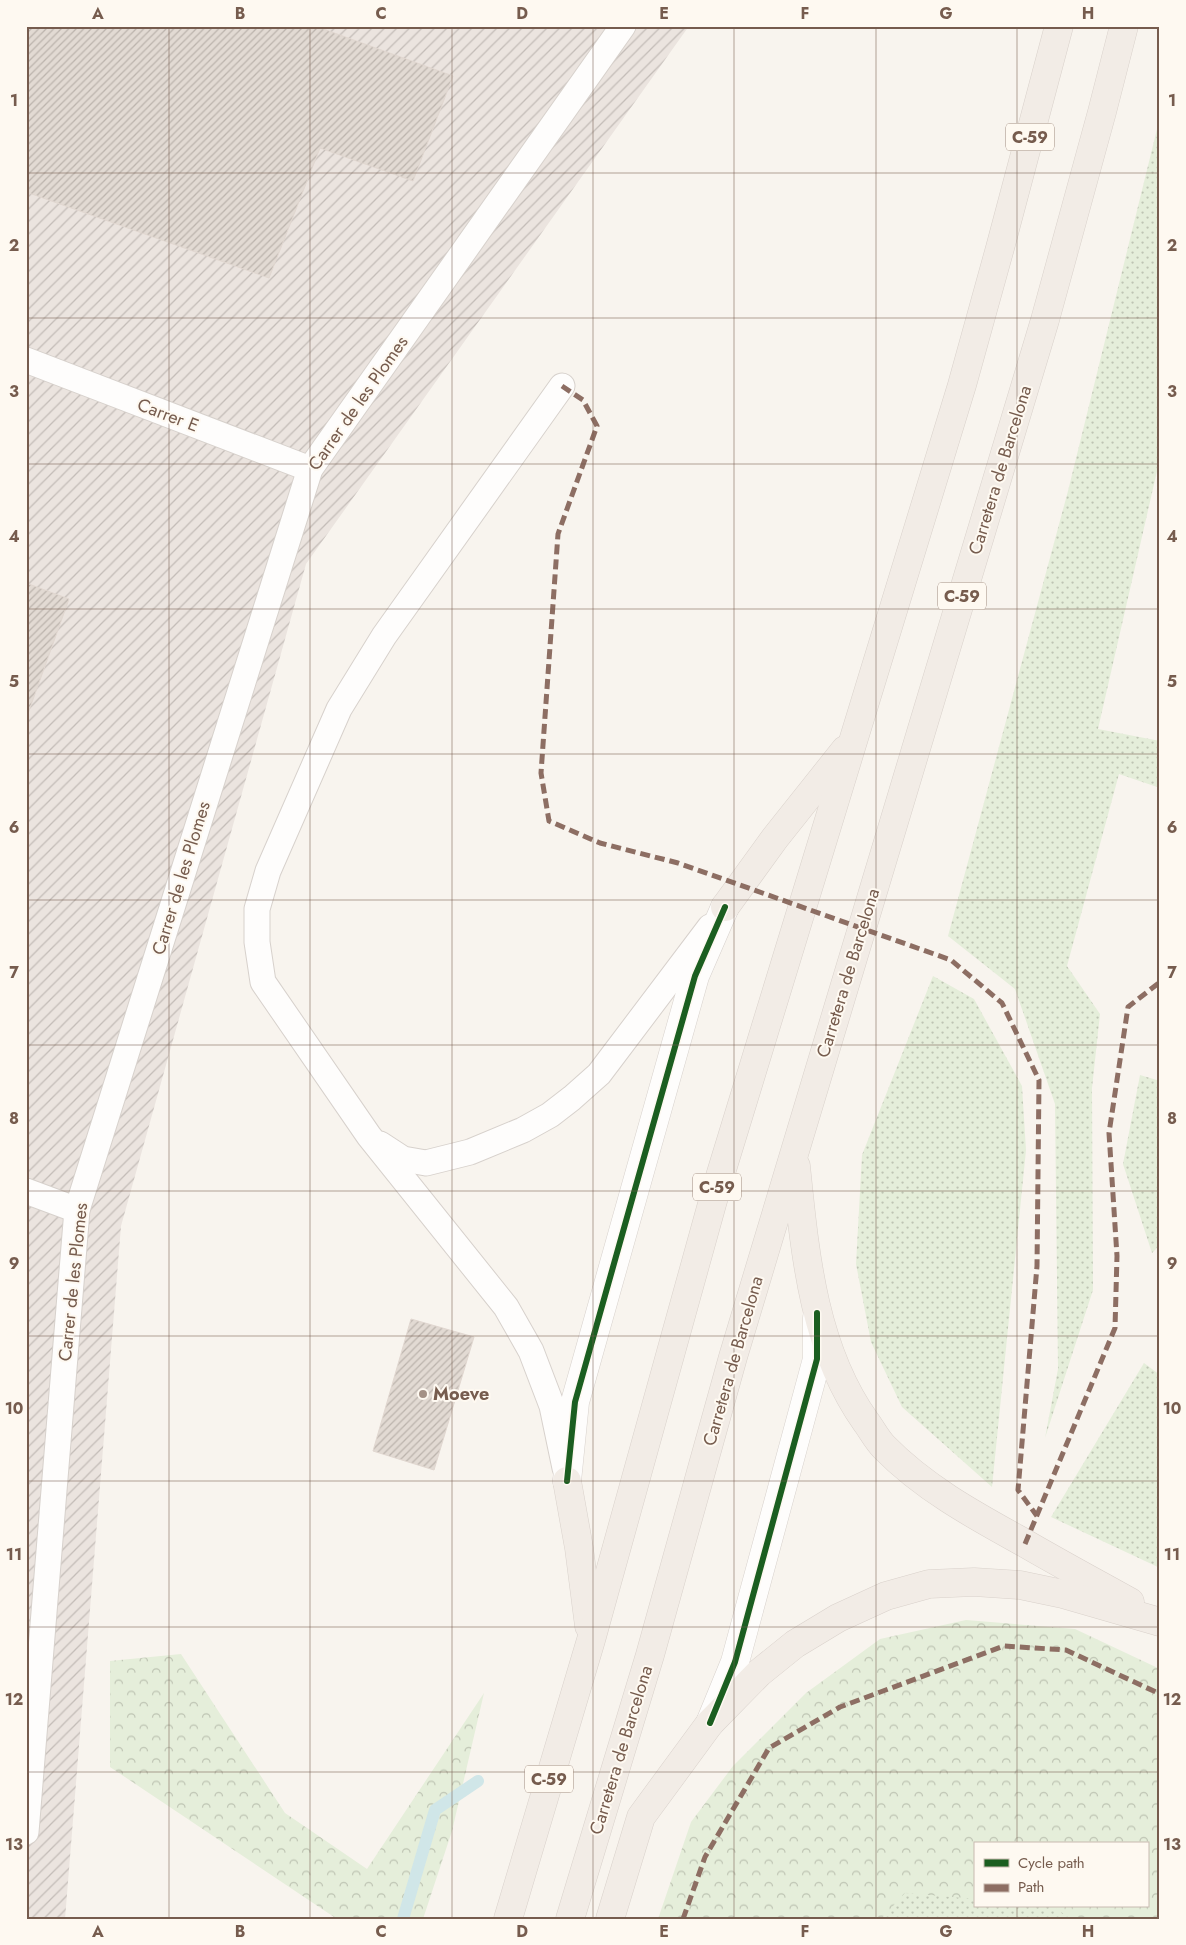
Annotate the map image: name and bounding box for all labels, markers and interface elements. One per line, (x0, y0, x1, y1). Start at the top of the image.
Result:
text: A (91, 2, 104, 25)
text: B (235, 2, 245, 25)
text: C (375, 2, 387, 25)
text: D (516, 2, 528, 25)
text: E (659, 2, 669, 25)
text: F (801, 2, 809, 25)
text: G (939, 2, 953, 25)
text: H (1082, 2, 1094, 25)
text: 1 (10, 89, 18, 112)
text: 1 (1168, 89, 1176, 112)
road number: C-59 (1006, 124, 1054, 150)
text: 2 (9, 234, 19, 257)
text: 2 (1167, 234, 1177, 257)
street label: Carrer de les Plomes (302, 330, 414, 476)
text: 3 (9, 380, 19, 403)
text: 3 (1167, 380, 1177, 403)
street label: Carretera de Barcelona (962, 382, 1038, 558)
street label: Carrer E (134, 391, 202, 439)
text: 4 (8, 525, 20, 548)
text: 4 (1166, 525, 1178, 548)
road number: C-59 (938, 582, 986, 610)
text: 5 (9, 670, 19, 693)
text: 5 (1167, 670, 1177, 693)
street label: Carrer de les Plomes (145, 798, 217, 958)
text: 6 (9, 816, 19, 839)
text: 6 (1167, 816, 1177, 839)
street label: Carretera de Barcelona (810, 885, 886, 1061)
text: 7 (9, 961, 19, 984)
text: 7 (1167, 961, 1177, 984)
text: 8 (9, 1107, 19, 1130)
text: 8 (1167, 1107, 1177, 1130)
road number: C-59 (693, 1174, 741, 1200)
street label: Carrer de les Plomes (52, 1201, 94, 1363)
text: 9 (9, 1252, 19, 1275)
text: 9 (1167, 1252, 1177, 1275)
street label: Carretera de Barcelona (696, 1273, 770, 1449)
place label: Moeve (433, 1381, 489, 1407)
marker: Moeve (417, 1388, 429, 1400)
text: 10 (5, 1397, 23, 1420)
text: 10 (1163, 1397, 1181, 1420)
text: 11 (6, 1543, 22, 1566)
text: 11 (1164, 1543, 1180, 1566)
street label: Carretera de Barcelona (583, 1662, 659, 1838)
text: 12 (5, 1688, 23, 1711)
text: 12 (1163, 1688, 1181, 1711)
road number: C-59 (525, 1766, 573, 1792)
text: 13 (5, 1833, 23, 1856)
text: 13 (1163, 1833, 1181, 1856)
legend (974, 1842, 1148, 1908)
text: Cycle path (1018, 1852, 1085, 1874)
text: Path (1018, 1876, 1044, 1898)
text: A (91, 1920, 104, 1943)
text: B (235, 1920, 245, 1943)
text: C (375, 1920, 387, 1943)
text: D (516, 1920, 528, 1943)
text: E (659, 1920, 669, 1943)
text: F (801, 1920, 809, 1943)
text: G (939, 1920, 953, 1943)
text: H (1082, 1920, 1094, 1943)

